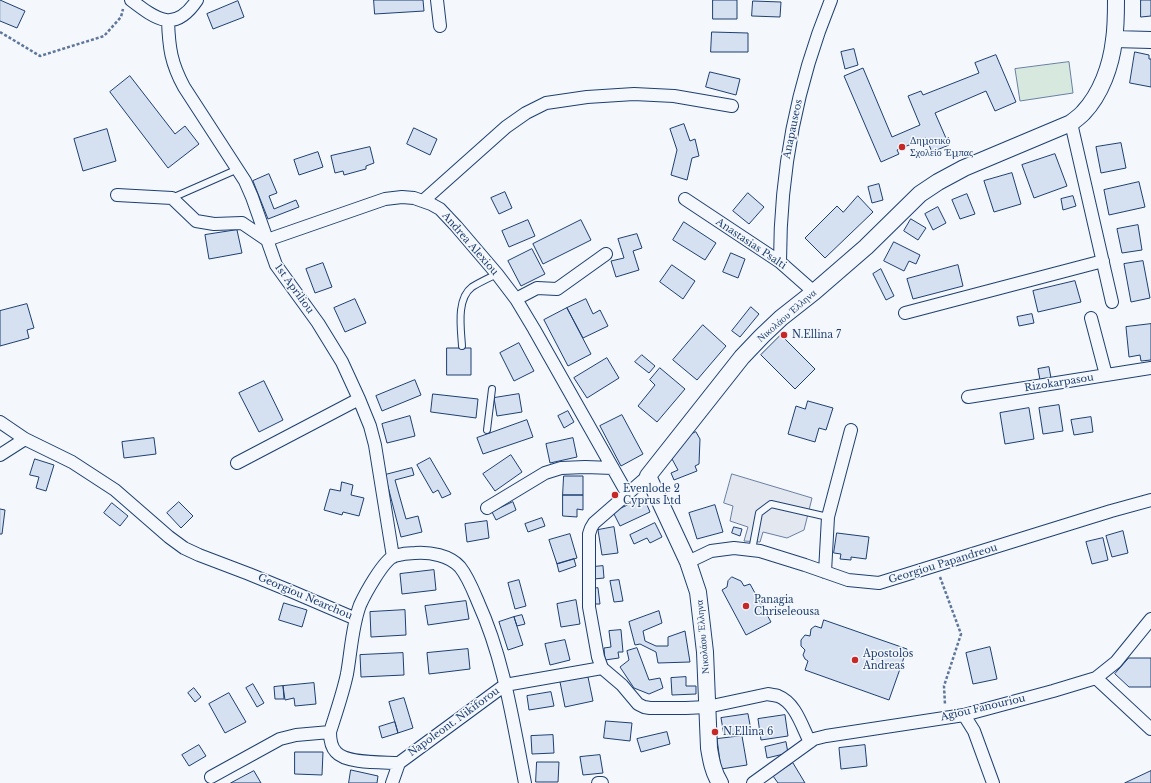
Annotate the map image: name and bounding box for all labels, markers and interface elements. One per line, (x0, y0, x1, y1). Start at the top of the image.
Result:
street label: Anapauseos (781, 98, 805, 160)
place label: Δημοτικό Σχολείο Έμπας (910, 135, 973, 158)
marker: Δημοτικό Σχολείο Έμπας (897, 142, 907, 152)
street label: Andrea Alexiou (439, 210, 501, 278)
street label: Anastasias Psalti (714, 216, 788, 272)
street label: 1st Apriliou (272, 262, 316, 316)
street label: Νικολάου Έλληνα (755, 287, 819, 345)
place label: N.Ellina 7 (792, 329, 841, 341)
marker: N.Ellina 7 (779, 330, 789, 340)
street label: Rizokarpasou (1024, 372, 1094, 394)
place label: Evenlode 2 Cyprus Ltd (623, 483, 681, 506)
marker: Evenlode 2 Cyprus Ltd (610, 490, 620, 500)
street label: Georgiou Papandreou (887, 542, 999, 586)
street label: Georgiou Nearchou (256, 572, 354, 622)
place label: Panagia Chriseleousa (754, 594, 820, 618)
street label: Νικολάου Έλληνα (694, 600, 712, 674)
marker: Panagia Chriseleousa (741, 601, 751, 611)
place label: Apostolos Andreas (863, 648, 913, 672)
marker: Apostolos Andreas (850, 655, 860, 665)
street label: Napoleont. Nikiforou (406, 685, 502, 759)
street label: Agiou Fanouriou (939, 692, 1027, 724)
place label: N.Ellina 6 (723, 726, 773, 738)
marker: N.Ellina 6 (710, 727, 720, 737)

